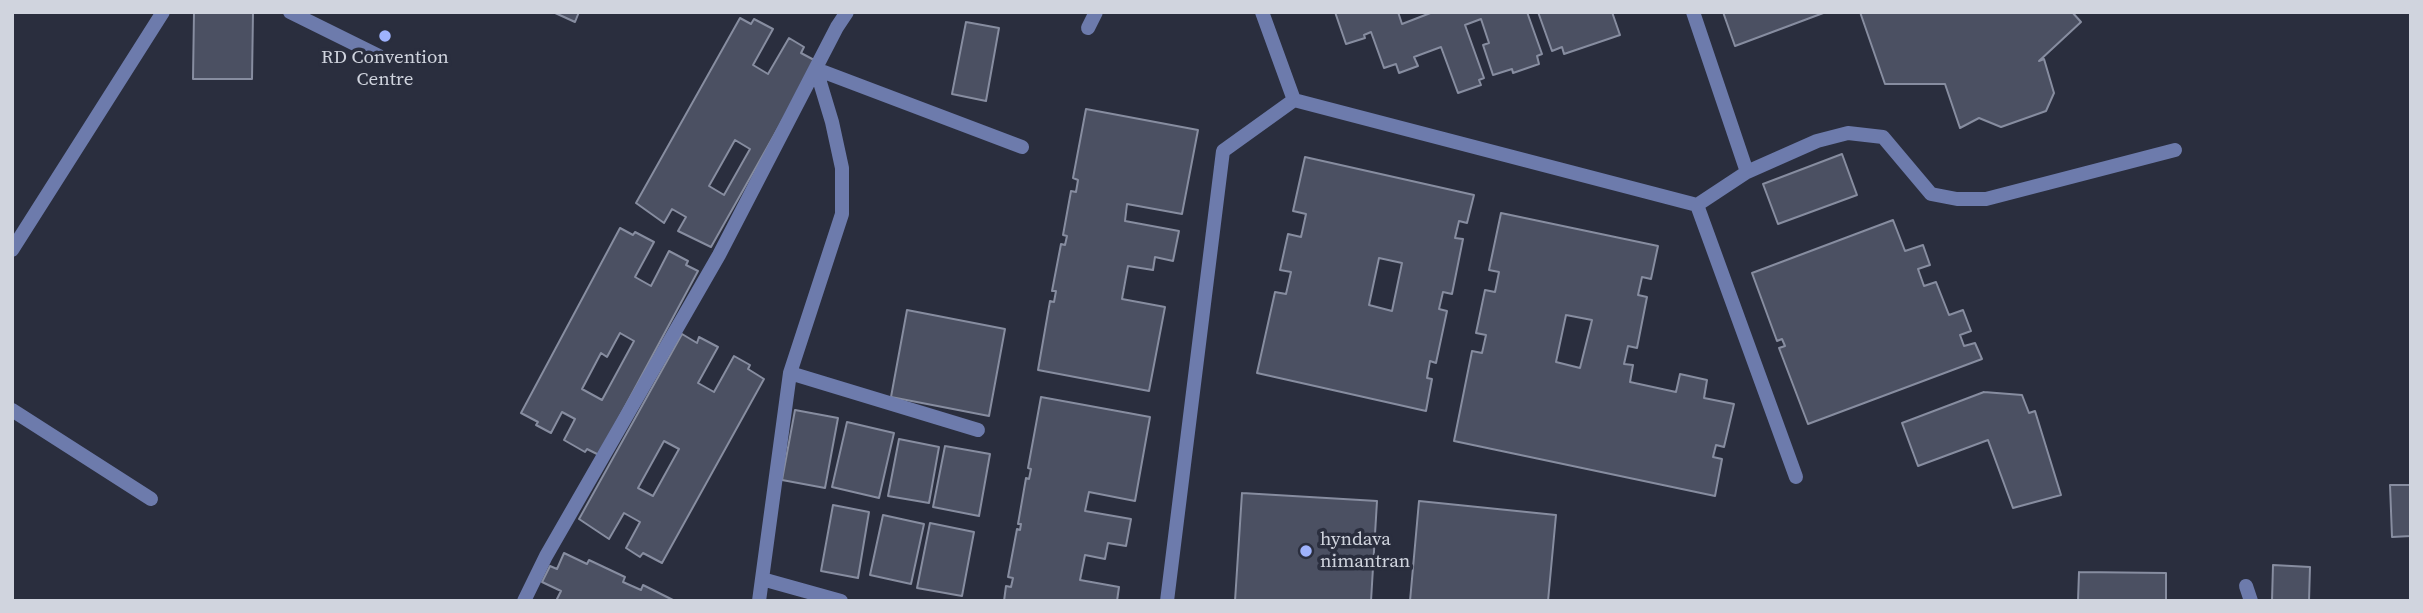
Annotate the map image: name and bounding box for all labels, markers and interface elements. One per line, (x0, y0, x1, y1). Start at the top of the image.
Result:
marker: RD Convention Centre (377, 28, 393, 44)
place label: RD Convention Centre (321, 47, 449, 91)
place label: hyndava nimantran (1320, 529, 1410, 573)
marker: hyndava nimantran (1298, 543, 1314, 559)

